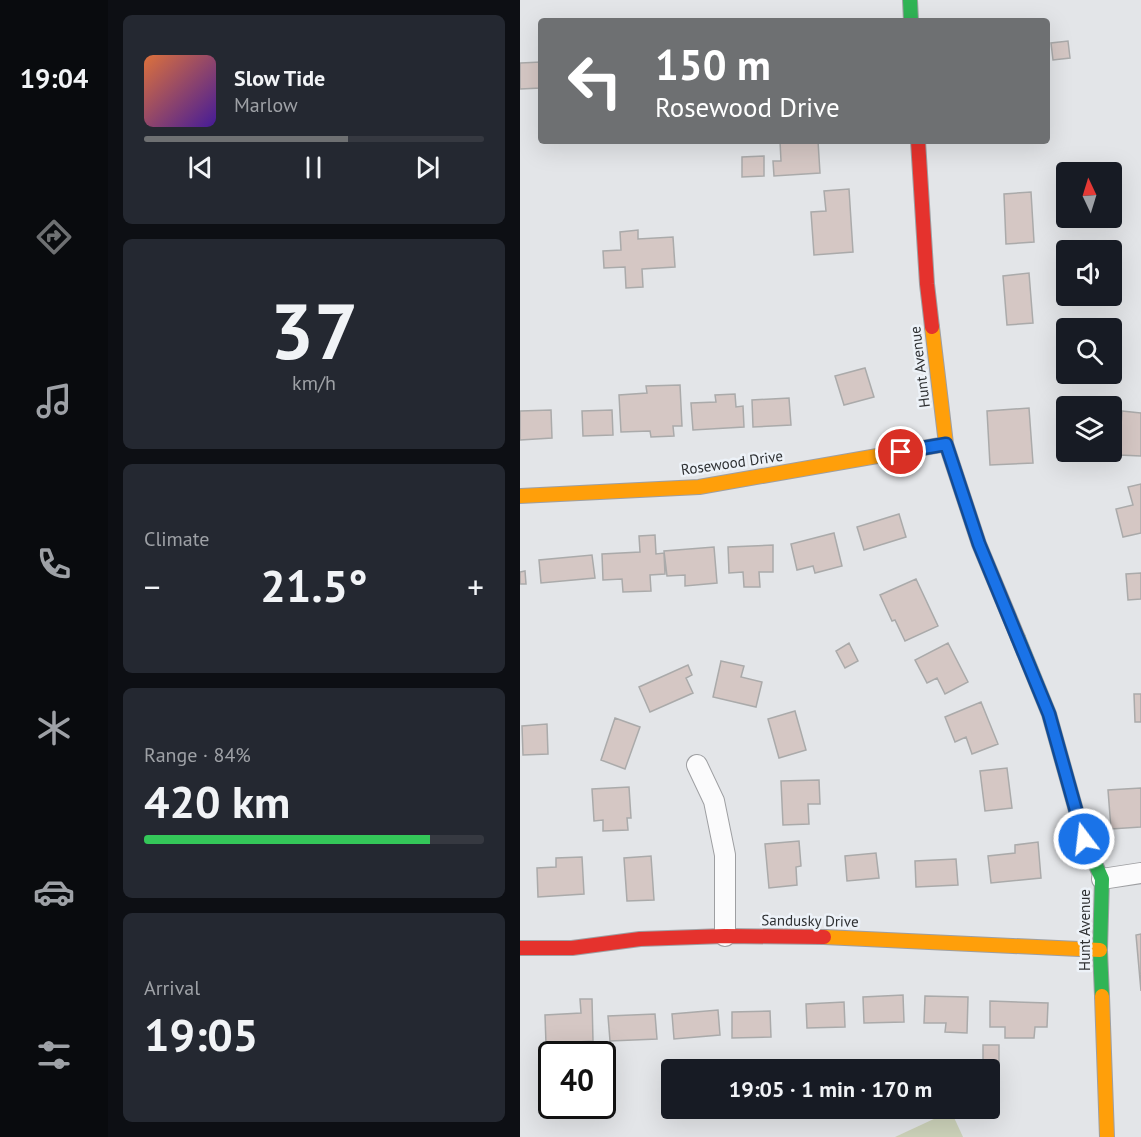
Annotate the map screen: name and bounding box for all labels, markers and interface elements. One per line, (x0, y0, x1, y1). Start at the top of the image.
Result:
text: 150 m (655, 37, 771, 92)
icon: left (556, 42, 634, 120)
text: 19:04 (20, 61, 88, 95)
text: Slow Tide (234, 64, 325, 92)
text: Rosewood Drive (655, 90, 840, 124)
text: Marlow (234, 92, 298, 118)
icon: previous (184, 151, 217, 184)
icon: pause (297, 151, 330, 184)
icon: next (411, 151, 444, 184)
north arrow (1056, 162, 1122, 228)
map controls (1056, 162, 1122, 462)
icon: directions (33, 216, 75, 258)
button: sound (1056, 240, 1122, 306)
text: 37 (270, 280, 358, 381)
button: search (1056, 318, 1122, 384)
street label: Hunt Avenue (905, 325, 934, 409)
text: km/h (292, 370, 336, 396)
icon: music (33, 380, 75, 422)
button: layers (1056, 396, 1122, 462)
pin (875, 426, 926, 477)
icon: arrive (884, 435, 917, 468)
street label: Rosewood Drive (680, 446, 784, 479)
text: Climate (144, 526, 210, 552)
icon: phone (33, 543, 75, 585)
text: 21.5° (260, 556, 368, 614)
text: − (144, 565, 161, 608)
text: + (467, 565, 484, 608)
icon: climate (33, 707, 75, 749)
text: Range · 84% (144, 742, 251, 768)
text: 420 km (144, 772, 290, 830)
position arrow (1052, 807, 1116, 871)
icon: car (33, 871, 75, 913)
street label: Hunt Avenue (1075, 889, 1094, 971)
street label: Sandusky Drive (761, 910, 859, 931)
text: Arrival (144, 975, 200, 1001)
text: 19:05 (144, 1005, 258, 1063)
icon: filters (33, 1034, 75, 1076)
speed limit sign: 40 (538, 1041, 616, 1119)
text: 19:05 · 1 min · 170 m (729, 1075, 932, 1103)

